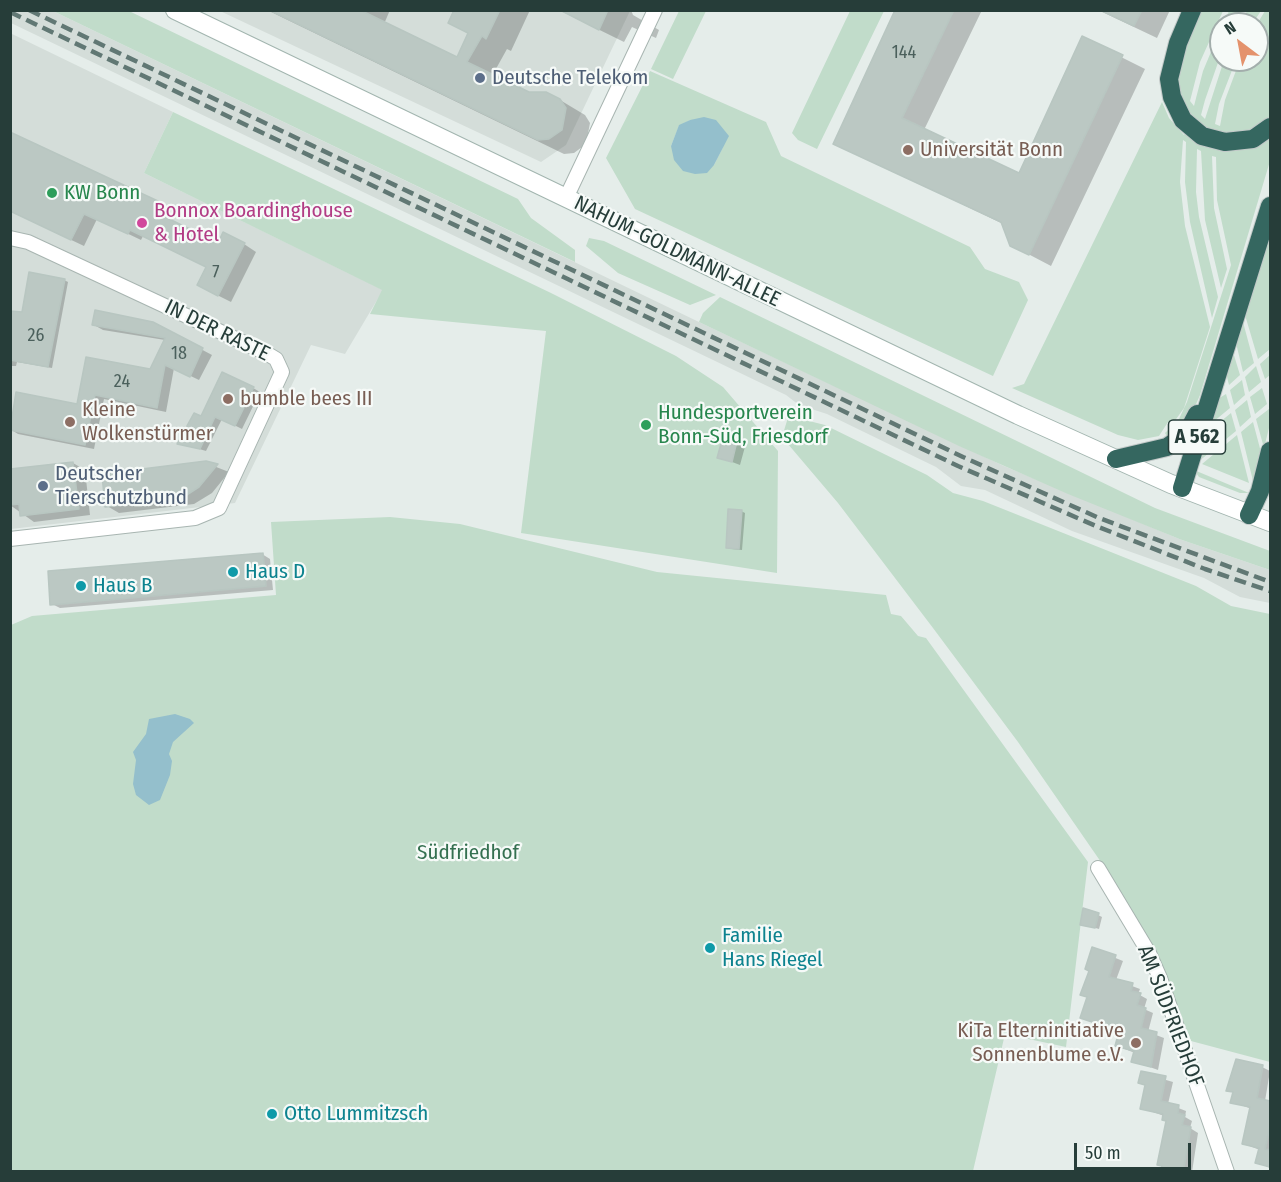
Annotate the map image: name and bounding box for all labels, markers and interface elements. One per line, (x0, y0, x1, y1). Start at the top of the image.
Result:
north arrow (1209, 12, 1269, 72)
text: N (1221, 17, 1239, 39)
house number: 144 (892, 42, 916, 64)
place label: Deutsche Telekom (492, 65, 648, 91)
marker: Deutsche Telekom (473, 71, 487, 85)
place label: Universität Bonn (920, 137, 1063, 163)
marker: Universität Bonn (901, 143, 915, 157)
place label: KW Bonn (64, 180, 140, 206)
marker: KW Bonn (45, 186, 59, 200)
street label: NAHUM-GOLDMANN-ALLEE (570, 191, 784, 313)
place label: Bonnox Boardinghouse & Hotel (154, 198, 353, 248)
marker: Bonnox Boardinghouse & Hotel (135, 216, 149, 230)
house number: 7 (212, 262, 220, 284)
street label: IN DER RASTE (160, 295, 274, 367)
house number: 26 (28, 325, 44, 347)
house number: 18 (171, 343, 187, 365)
house number: 24 (114, 371, 130, 393)
place label: bumble bees III (240, 386, 373, 412)
marker: bumble bees III (221, 392, 235, 406)
place label: Kleine Wolkenstürmer (82, 397, 213, 447)
place label: Hundesportverein Bonn-Süd, Friesdorf (658, 400, 828, 450)
marker: Kleine Wolkenstürmer (63, 415, 77, 429)
marker: Hundesportverein Bonn-Süd, Friesdorf (639, 418, 653, 432)
road number: A 562 (1168, 420, 1226, 454)
place label: Deutscher Tierschutzbund (55, 461, 187, 511)
marker: Deutscher Tierschutzbund (36, 479, 50, 493)
place label: Haus D (245, 559, 305, 585)
marker: Haus D (226, 565, 240, 579)
place label: Haus B (93, 573, 152, 599)
marker: Haus B (74, 579, 88, 593)
park label: Südfriedhof (417, 840, 519, 866)
place label: Familie Hans Riegel (722, 923, 823, 973)
marker: Familie Hans Riegel (703, 941, 717, 955)
street label: AM SÜDFRIEDHOF (1132, 942, 1208, 1090)
place label: KiTa Elterninitiative Sonnenblume e.V. (957, 1018, 1124, 1068)
marker: KiTa Elterninitiative Sonnenblume e.V. (1129, 1036, 1143, 1050)
place label: Otto Lummitzsch (284, 1101, 428, 1127)
marker: Otto Lummitzsch (265, 1107, 279, 1121)
scale bar (1077, 1131, 1194, 1169)
text: 50 m (1085, 1142, 1121, 1164)

